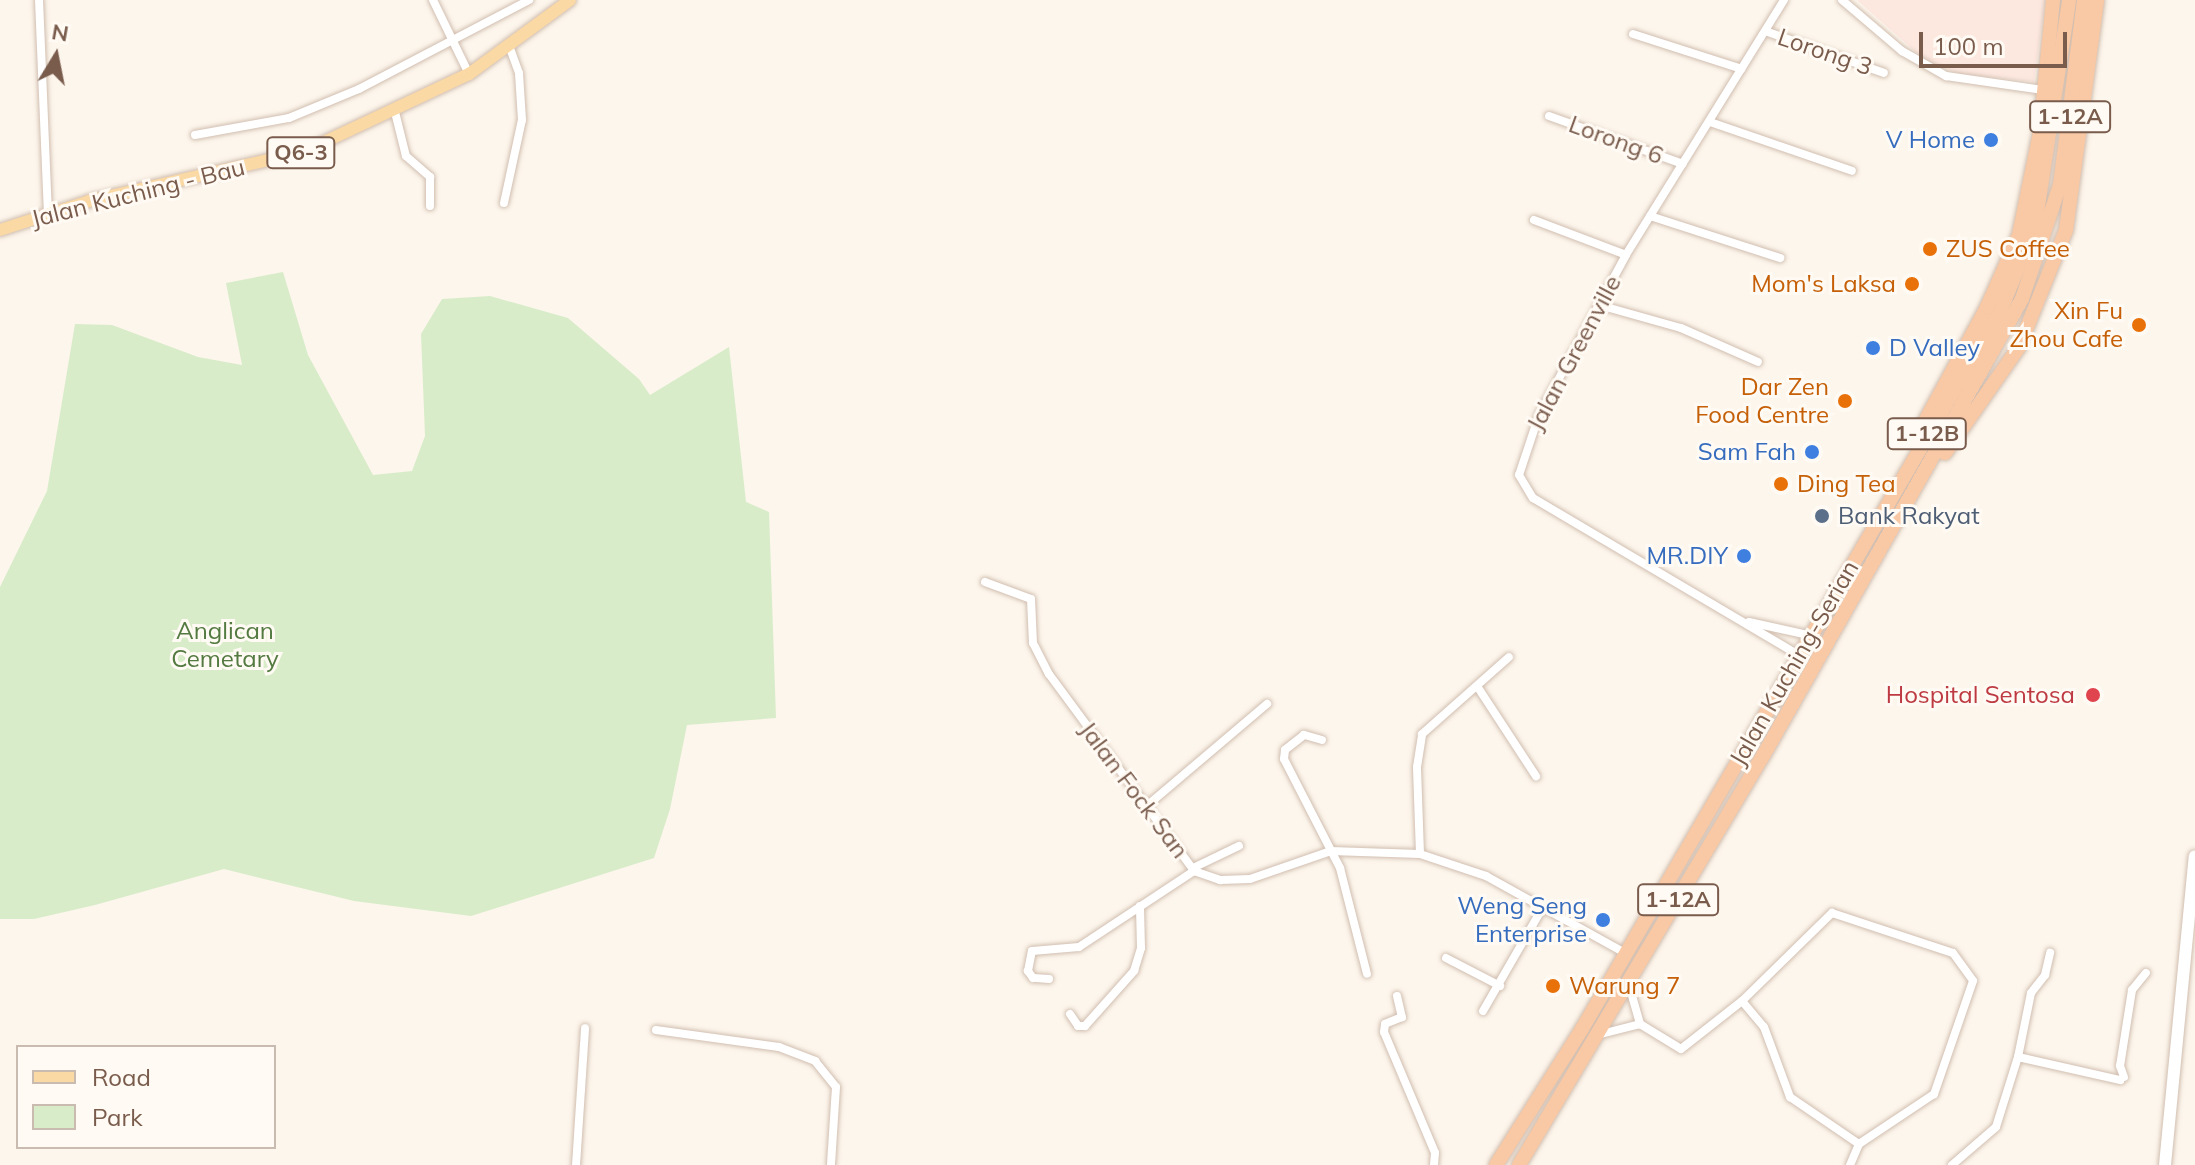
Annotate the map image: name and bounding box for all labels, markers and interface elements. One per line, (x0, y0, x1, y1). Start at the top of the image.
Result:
north arrow (16, 16, 96, 96)
scale bar (1923, 16, 2071, 66)
text: N (50, 17, 71, 48)
street label: Lorong 3 (1774, 22, 1876, 82)
text: 100 m (1933, 31, 2004, 61)
road number: 1-12A (2028, 99, 2112, 135)
street label: Lorong 6 (1565, 110, 1667, 170)
place label: V Home (1886, 126, 1975, 154)
marker: V Home (1982, 131, 2000, 149)
road number: Q6-3 (265, 135, 337, 171)
street label: Jalan Kuching - Bau (28, 153, 248, 233)
place label: ZUS Coffee (1946, 235, 2070, 263)
marker: ZUS Coffee (1921, 240, 1939, 258)
street label: Jalan Greenville (1521, 270, 1627, 436)
place label: Mom's Laksa (1751, 270, 1896, 298)
marker: Mom's Laksa (1903, 275, 1921, 293)
place label: Xin Fu Zhou Cafe (2010, 297, 2123, 353)
marker: Xin Fu Zhou Cafe (2130, 316, 2148, 334)
place label: D Valley (1889, 334, 1980, 362)
marker: D Valley (1864, 339, 1882, 357)
place label: Dar Zen Food Centre (1695, 373, 1829, 429)
marker: Dar Zen Food Centre (1836, 392, 1854, 410)
road number: 1-12B (1885, 416, 1969, 452)
place label: Sam Fah (1698, 438, 1796, 466)
marker: Sam Fah (1803, 443, 1821, 461)
place label: Ding Tea (1797, 470, 1896, 498)
marker: Ding Tea (1772, 475, 1790, 493)
place label: Bank Rakyat (1838, 502, 1980, 530)
marker: Bank Rakyat (1813, 507, 1831, 525)
place label: MR.DIY (1646, 542, 1728, 570)
marker: MR.DIY (1735, 547, 1753, 565)
street label: Jalan Kuching-Serian (1723, 555, 1865, 771)
park label: Anglican Cemetary (171, 617, 279, 673)
place label: Hospital Sentosa (1886, 681, 2075, 709)
marker: Hospital Sentosa (2082, 684, 2104, 706)
street label: Jalan Fock San (1073, 716, 1195, 864)
road number: 1-12A (1636, 882, 1720, 918)
place label: Weng Seng Enterprise (1457, 892, 1587, 948)
marker: Weng Seng Enterprise (1594, 911, 1612, 929)
place label: Warung 7 (1569, 972, 1680, 1000)
marker: Warung 7 (1544, 977, 1562, 995)
legend (16, 1045, 276, 1149)
text: Road (92, 1062, 151, 1092)
text: Park (92, 1102, 143, 1132)

